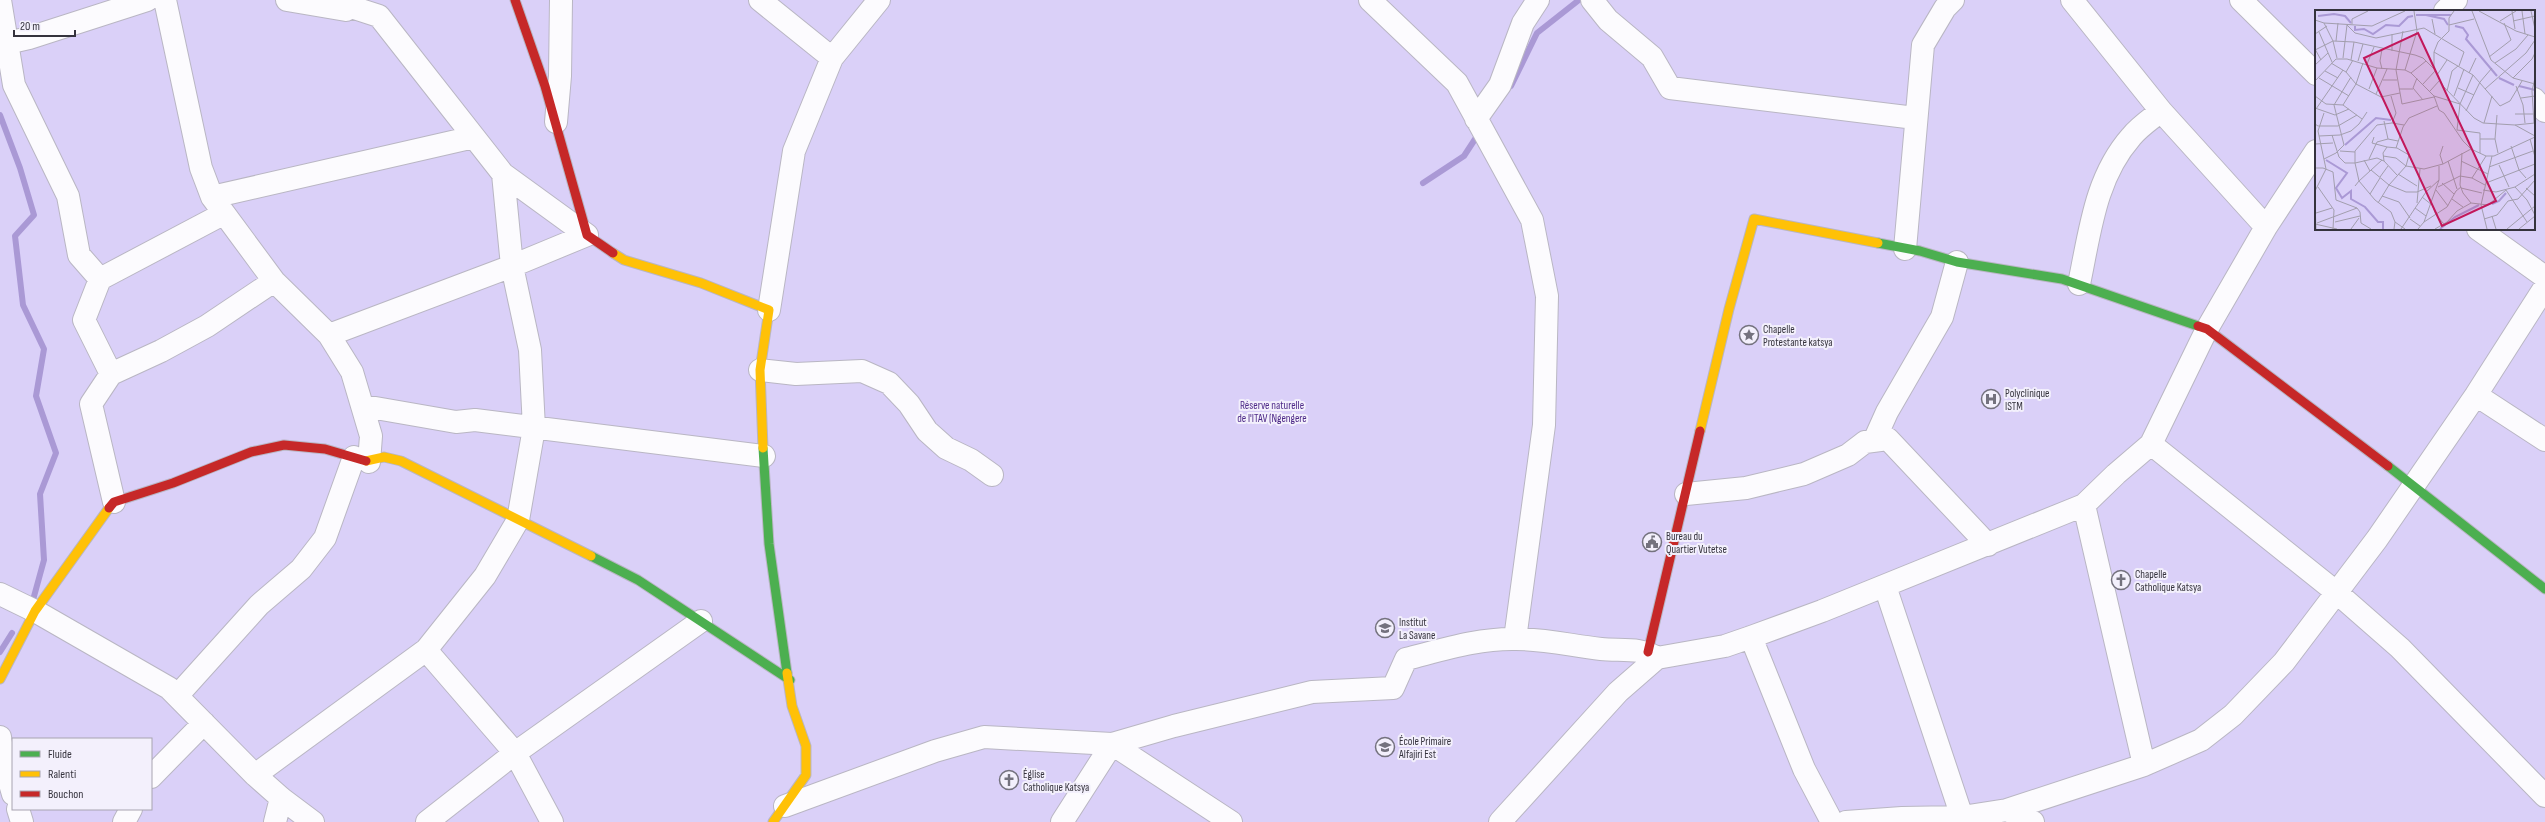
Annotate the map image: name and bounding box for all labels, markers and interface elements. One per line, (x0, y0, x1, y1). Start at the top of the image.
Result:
inset map (2315, 10, 2535, 230)
scale bar (14, 12, 75, 38)
text: 20 m (20, 19, 40, 34)
place label: Chapelle Protestante katsya (1763, 323, 1833, 349)
place icon: Chapelle Protestante katsya (1738, 324, 1760, 346)
place label: Polyclinique ISTM (2005, 387, 2049, 413)
hospital icon: Polyclinique ISTM (1980, 388, 2002, 410)
park label: Réserve naturelle de l'ITAV (Ngengere (1237, 399, 1307, 425)
place label: Bureau du Quartier Vutetse (1666, 530, 1727, 556)
public building icon: Bureau du Quartier Vutetse (1641, 531, 1663, 553)
place label: Chapelle Catholique Katsya (2135, 568, 2201, 594)
church icon: Chapelle Catholique Katsya (2110, 569, 2132, 591)
place label: Institut La Savane (1399, 616, 1435, 642)
school or university icon: Institut La Savane (1374, 617, 1396, 639)
place label: École Primaire Alfajiri Est (1398, 735, 1451, 761)
school or university icon: École Primaire Alfajiri Est (1374, 736, 1396, 758)
legend (12, 738, 152, 810)
text: Fluide (48, 747, 72, 762)
text: Ralenti (48, 767, 76, 782)
place label: Église Catholique Katsya (1023, 768, 1089, 794)
church icon: Église Catholique Katsya (998, 769, 1020, 791)
text: Bouchon (48, 787, 83, 802)

